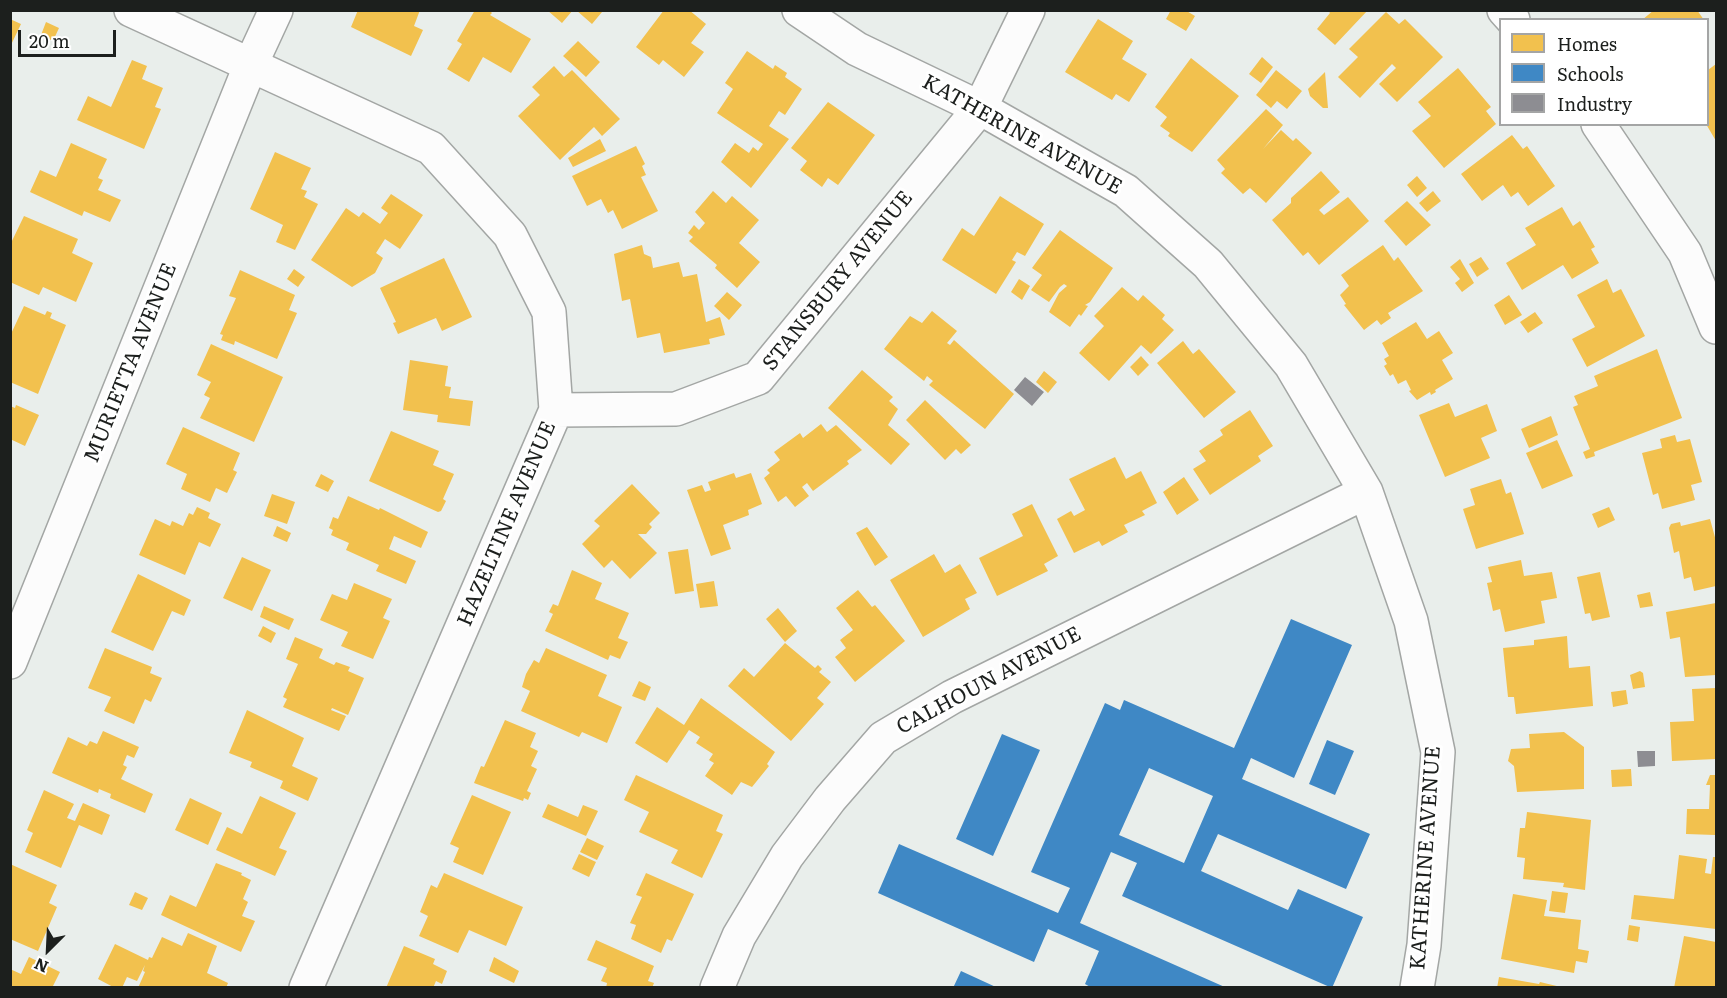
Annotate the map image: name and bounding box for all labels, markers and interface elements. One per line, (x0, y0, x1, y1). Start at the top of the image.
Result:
scale bar (21, 18, 118, 56)
legend (1499, 18, 1709, 126)
text: 20 m (29, 27, 70, 54)
text: Homes (1557, 30, 1617, 57)
text: Schools (1557, 60, 1623, 87)
street label: KATHERINE AVENUE (918, 70, 1126, 200)
text: Industry (1557, 90, 1632, 117)
street label: STANSBURY AVENUE (758, 186, 918, 376)
street label: MURIETTA AVENUE (79, 260, 183, 466)
street label: HAZELTINE AVENUE (452, 418, 562, 630)
street label: CALHOUN AVENUE (892, 622, 1086, 740)
street label: KATHERINE AVENUE (1406, 745, 1446, 971)
north arrow (18, 920, 78, 980)
text: N (30, 953, 52, 980)

